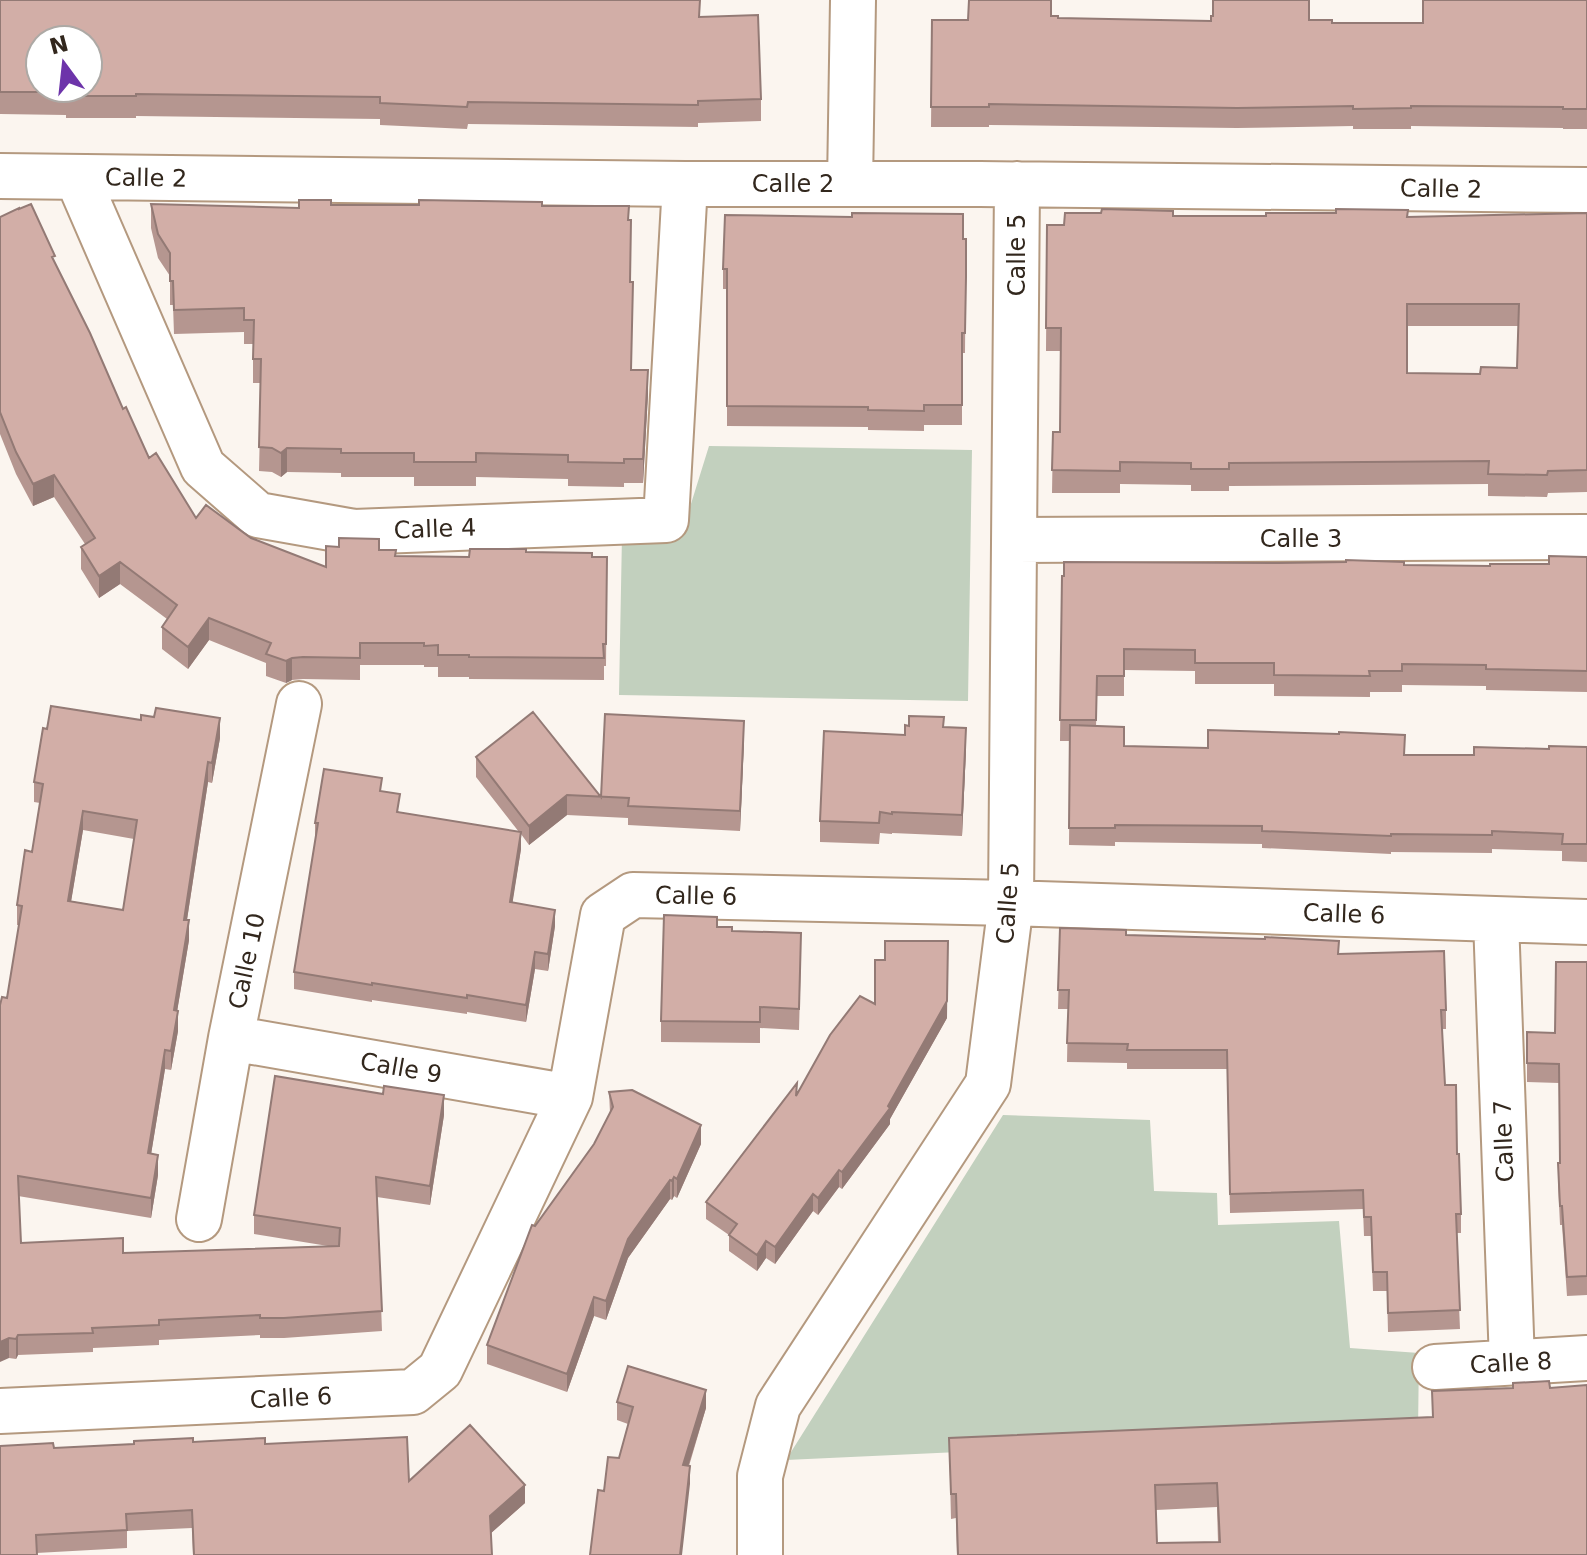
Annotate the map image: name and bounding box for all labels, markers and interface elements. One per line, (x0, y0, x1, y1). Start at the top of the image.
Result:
north arrow (24, 24, 104, 104)
text: N (47, 31, 71, 60)
street label: Calle 2 (105, 163, 187, 193)
street label: Calle 2 (752, 170, 834, 198)
street label: Calle 2 (1400, 174, 1482, 204)
street label: Calle 5 (1003, 214, 1031, 296)
street label: Calle 4 (393, 514, 477, 544)
street label: Calle 3 (1260, 525, 1342, 553)
street label: Calle 5 (991, 861, 1025, 945)
street label: Calle 6 (655, 881, 737, 911)
street label: Calle 6 (1302, 899, 1386, 929)
street label: Calle 10 (223, 910, 271, 1012)
street label: Calle 9 (358, 1047, 444, 1089)
street label: Calle 7 (1489, 1099, 1519, 1183)
street label: Calle 8 (1469, 1347, 1553, 1379)
street label: Calle 6 (249, 1382, 333, 1414)

